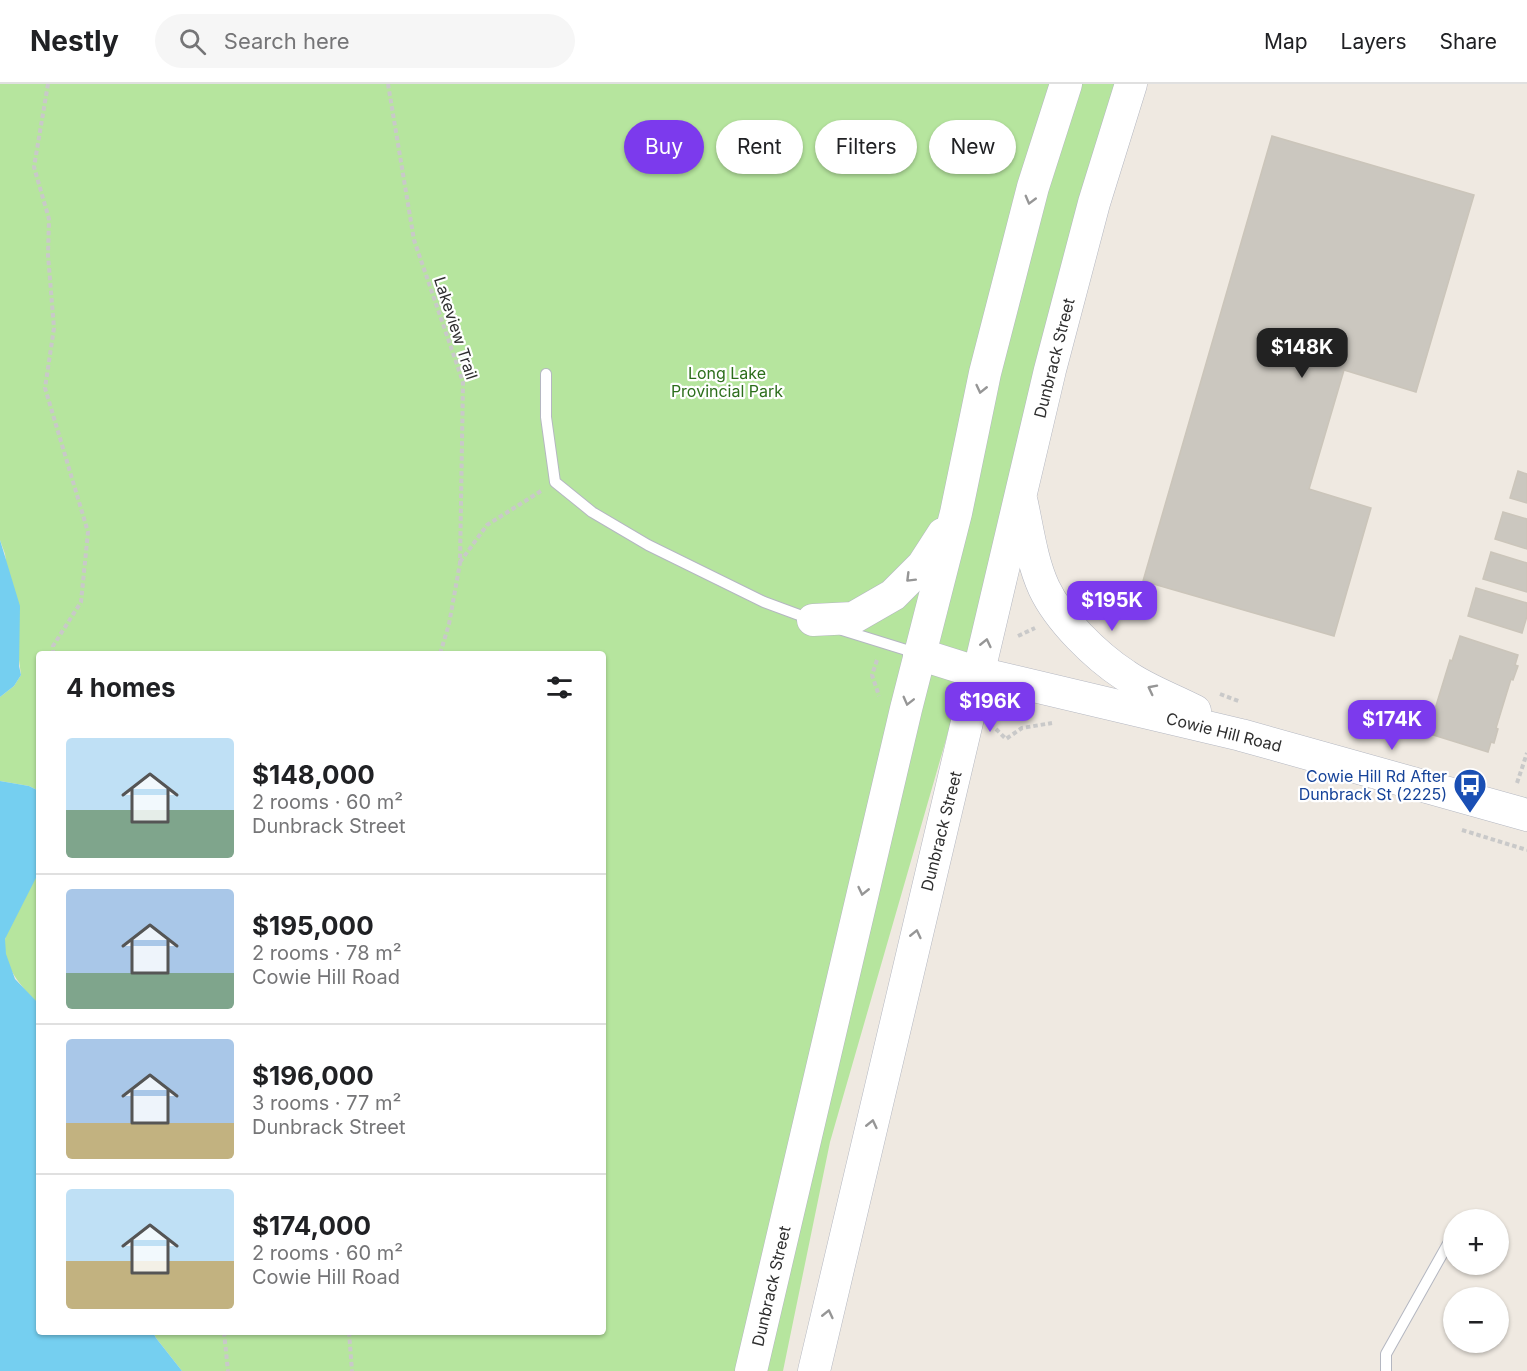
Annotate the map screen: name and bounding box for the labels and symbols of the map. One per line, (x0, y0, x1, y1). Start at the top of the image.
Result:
one-way arrow (1024, 195, 1037, 205)
street label: Lakeview Trail (430, 274, 482, 382)
street label: Dunbrack Street (1029, 296, 1079, 420)
pin: $148K (1260, 328, 1344, 379)
park label: Long Lake Provincial Park (671, 363, 783, 401)
one-way arrow (976, 384, 989, 394)
one-way arrow (907, 570, 918, 581)
pin: $195K (1070, 581, 1154, 632)
one-way arrow (979, 638, 992, 648)
pin: $196K (948, 682, 1032, 733)
one-way arrow (1147, 685, 1158, 696)
one-way arrow (902, 696, 915, 706)
pin: $174K (1350, 700, 1434, 751)
street label: Cowie Hill Road (1164, 708, 1284, 756)
place label: Cowie Hill Rd After Dunbrack St (2225) (1299, 766, 1447, 804)
bus stop icon: Cowie Hill Rd After Dunbrack St (2225) (1452, 767, 1488, 814)
street label: Dunbrack Street (916, 769, 966, 893)
one-way arrow (857, 886, 870, 896)
one-way arrow (908, 929, 921, 939)
one-way arrow (865, 1119, 878, 1129)
street label: Dunbrack Street (747, 1224, 795, 1348)
one-way arrow (820, 1309, 833, 1319)

